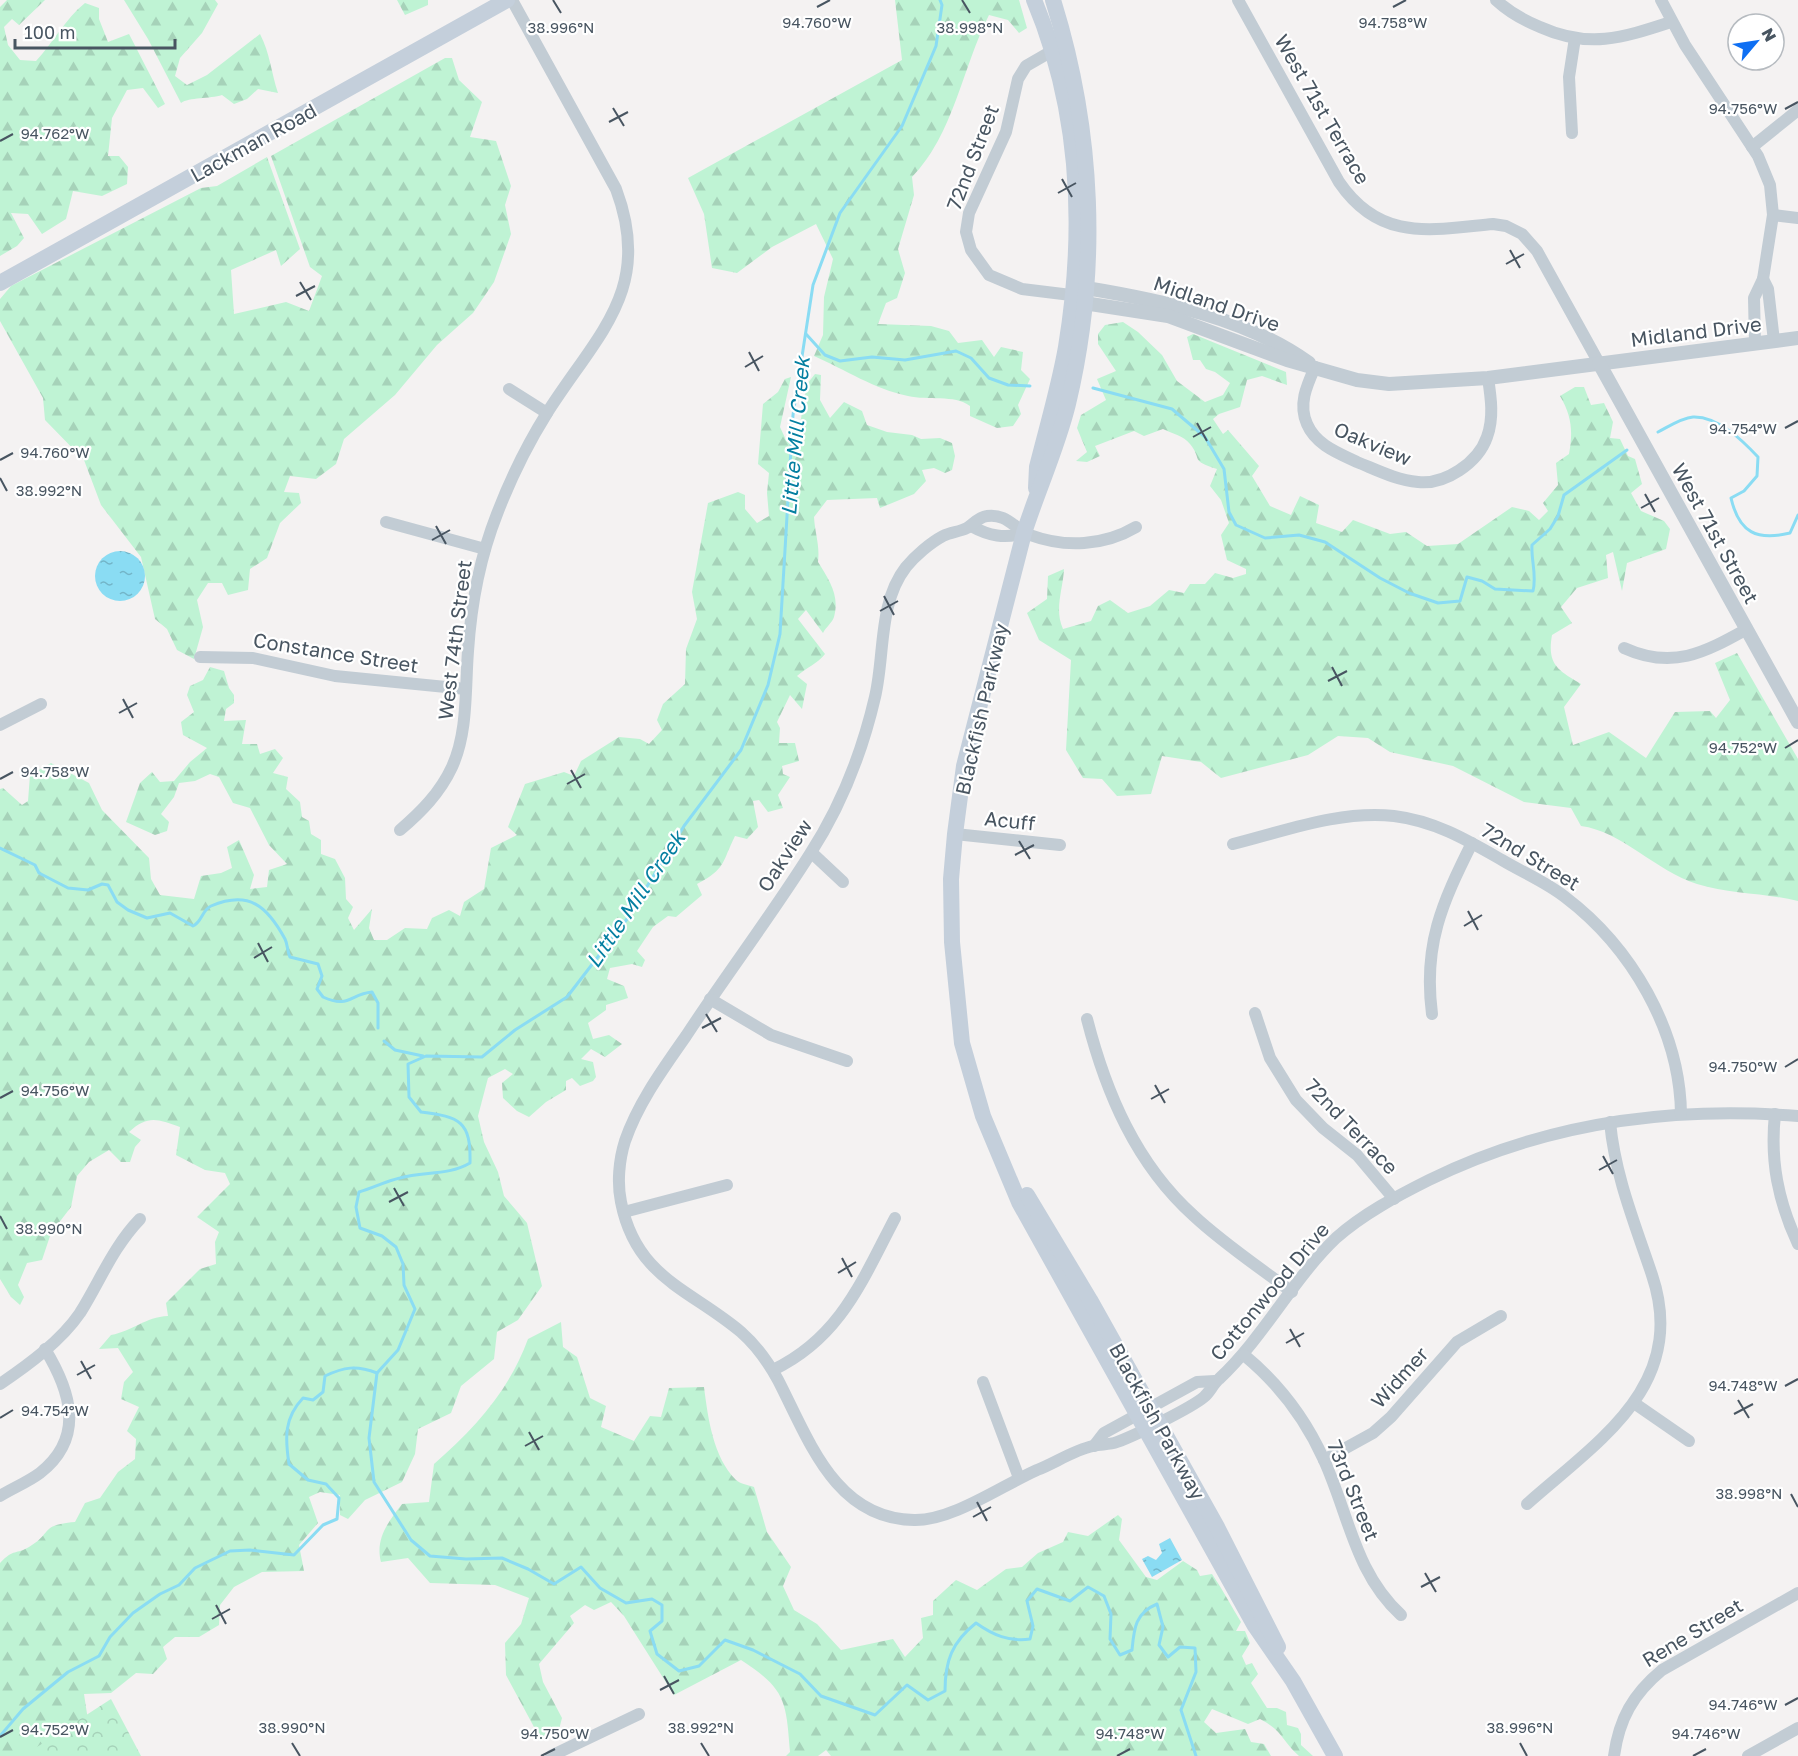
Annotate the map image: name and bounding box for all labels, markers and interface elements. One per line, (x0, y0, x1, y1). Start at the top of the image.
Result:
scale bar (15, 12, 176, 50)
north arrow (1726, 12, 1786, 72)
text: 94.760°W (782, 13, 852, 31)
text: 94.758°W (1359, 13, 1427, 31)
text: 38.996°N (528, 18, 594, 36)
text: 38.998°N (937, 18, 1003, 36)
text: 100 m (24, 21, 75, 43)
text: N (1757, 25, 1781, 45)
street label: West 71st Terrace (1270, 30, 1376, 188)
street label: Lackman Road (186, 97, 320, 187)
text: 94.756°W (1709, 99, 1777, 117)
street label: 72nd Street (941, 101, 1003, 213)
text: 94.762°W (21, 124, 89, 142)
street label: Midland Drive (1151, 270, 1283, 336)
street label: Midland Drive (1629, 311, 1763, 351)
water label: Little Mill Creek (775, 354, 815, 516)
street label: Oakview (1331, 416, 1415, 470)
text: 94.754°W (1709, 419, 1777, 437)
text: 94.760°W (20, 443, 90, 461)
street label: West 71st Street (1668, 459, 1764, 607)
text: 38.992°N (16, 481, 82, 499)
street label: West 74th Street (432, 559, 476, 721)
street label: Blackfish Parkway (950, 621, 1012, 797)
street label: Constance Street (252, 627, 420, 677)
text: 94.752°W (1709, 738, 1777, 756)
text: 94.758°W (21, 762, 89, 780)
street label: Acuff (983, 805, 1037, 835)
street label: Oakview (752, 814, 816, 896)
street label: 72nd Street (1477, 817, 1585, 895)
water label: Little Mill Creek (580, 824, 691, 972)
text: 94.750°W (1709, 1057, 1777, 1075)
street label: 72nd Terrace (1301, 1073, 1403, 1179)
text: 94.756°W (21, 1081, 89, 1099)
street label: Cottonwood Drive (1204, 1217, 1334, 1365)
text: 38.990°N (15, 1219, 83, 1237)
street label: Blackfish Parkway (1105, 1339, 1211, 1503)
street label: Widmer (1365, 1341, 1433, 1413)
text: 94.748°W (1708, 1376, 1778, 1394)
text: 94.754°W (21, 1401, 89, 1419)
street label: 73rd Street (1323, 1436, 1385, 1544)
text: 38.998°N (1716, 1484, 1782, 1502)
street label: Rene Street (1637, 1593, 1747, 1671)
text: 94.746°W (1708, 1695, 1778, 1713)
text: 38.990°N (258, 1718, 326, 1736)
text: 38.992°N (668, 1718, 734, 1736)
text: 38.996°N (1487, 1718, 1553, 1736)
text: 94.752°W (21, 1720, 89, 1738)
text: 94.750°W (521, 1724, 589, 1742)
text: 94.748°W (1095, 1724, 1165, 1742)
text: 94.746°W (1671, 1724, 1741, 1742)

